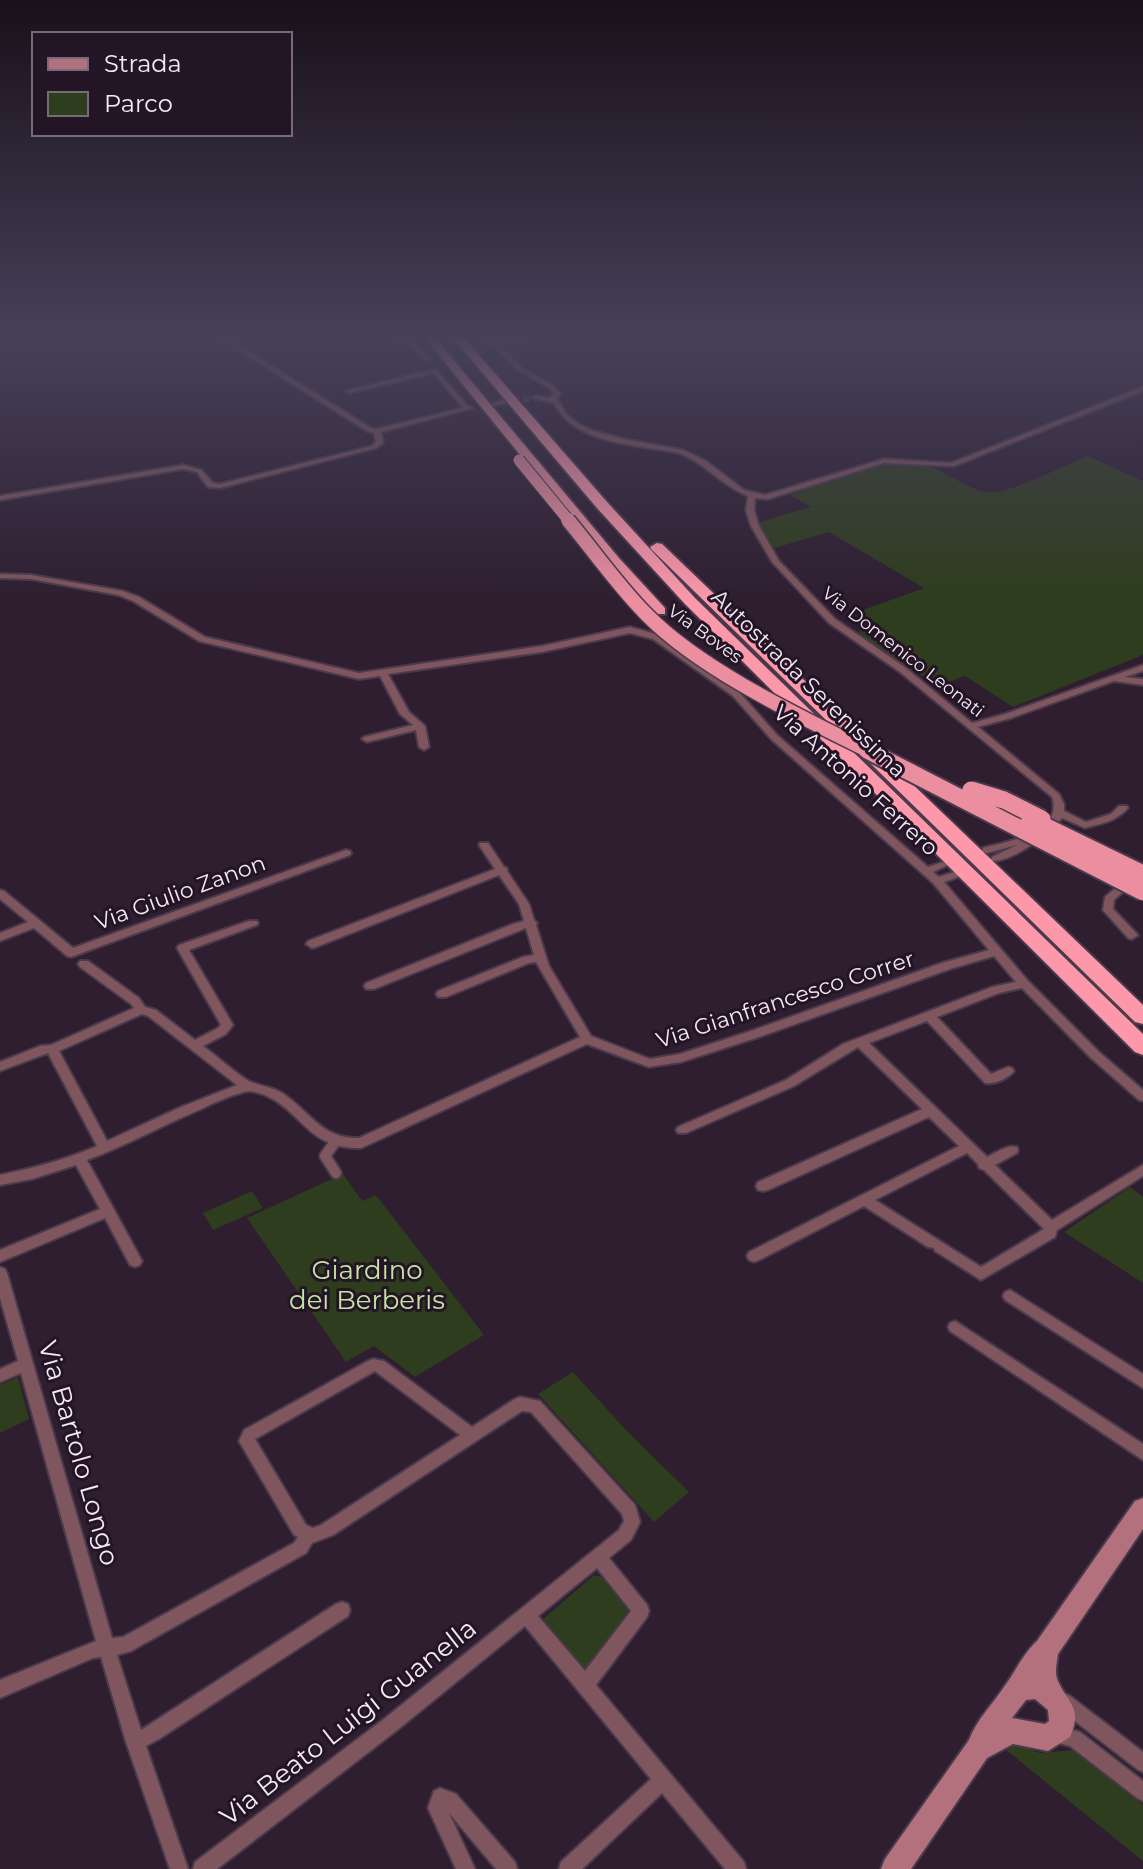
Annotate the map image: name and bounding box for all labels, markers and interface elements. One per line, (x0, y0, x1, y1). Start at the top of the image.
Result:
legend (32, 32, 292, 136)
text: Strada (104, 49, 182, 78)
text: Parco (104, 89, 173, 118)
street label: Via Domenico Leonati (818, 582, 988, 722)
street label: Autostrada Serenissima (706, 583, 912, 783)
street label: Via Boves (664, 600, 746, 668)
street label: Via Antonio Ferrero (768, 699, 944, 862)
street label: Via Giulio Zanon (91, 849, 269, 936)
street label: Via Gianfrancesco Correr (653, 945, 918, 1054)
park label: Giardino dei Berberis (289, 1254, 445, 1316)
street label: Via Bartolo Longo (32, 1337, 126, 1569)
street label: Via Beato Luigi Guanella (213, 1612, 483, 1832)

